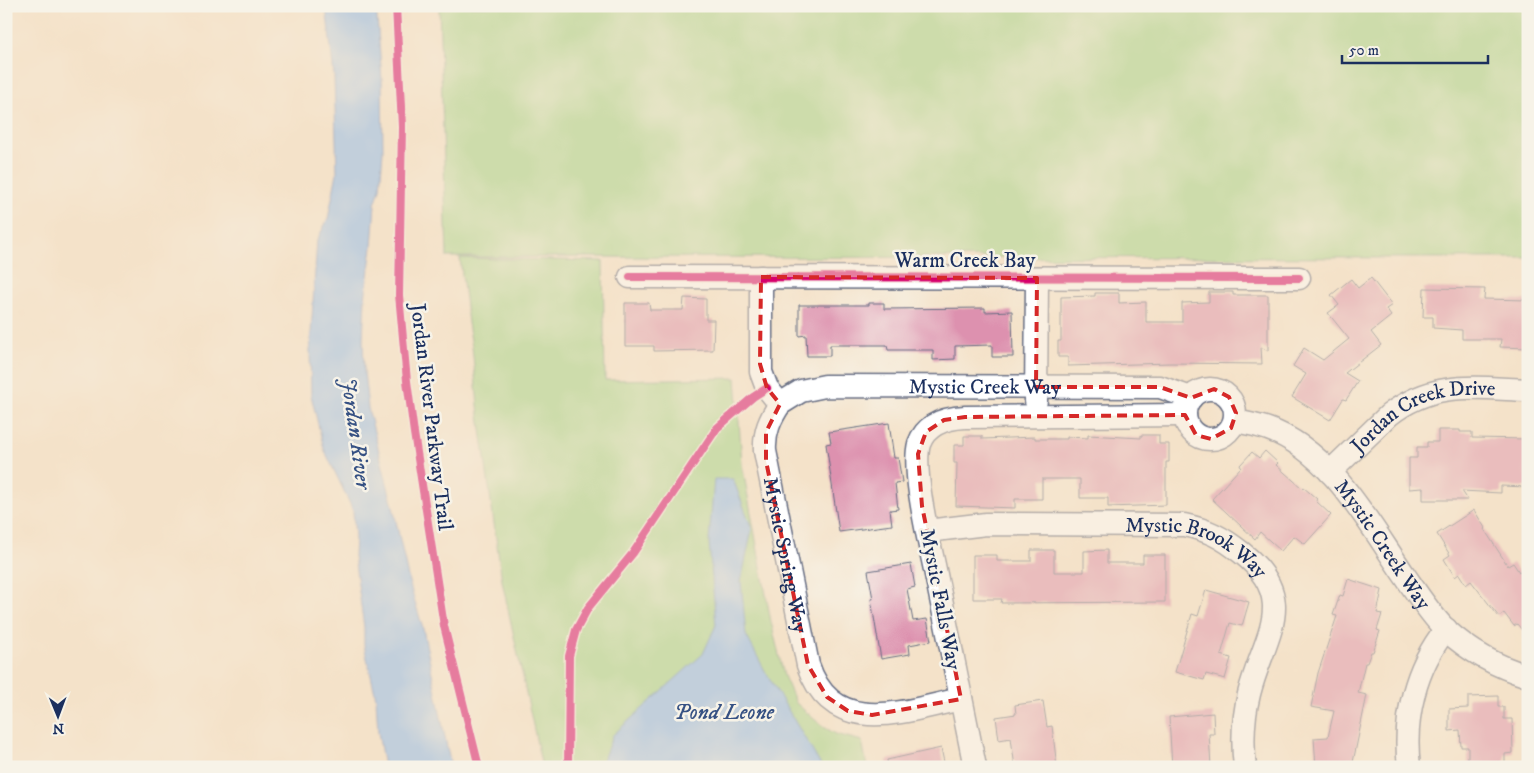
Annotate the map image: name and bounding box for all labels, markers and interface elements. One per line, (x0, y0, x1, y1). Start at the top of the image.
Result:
scale bar (1342, 32, 1488, 64)
text: 50 m (1349, 41, 1379, 60)
street label: Warm Creek Bay (893, 248, 1037, 274)
street label: Jordan River Parkway Trail (404, 300, 458, 533)
street label: Mystic Creek Way (909, 374, 1062, 401)
water label: Jordan River (334, 376, 377, 493)
street label: Jordan Creek Drive (1344, 376, 1496, 460)
street label: Mystic Spring Way (757, 475, 813, 636)
street label: Mystic Creek Way (1328, 475, 1437, 616)
street label: Mystic Brook Way (1125, 513, 1274, 584)
street label: Mystic Falls Way (914, 526, 967, 673)
north arrow (32, 690, 82, 740)
water label: Pond Leone (674, 699, 775, 726)
text: N (52, 719, 64, 737)

